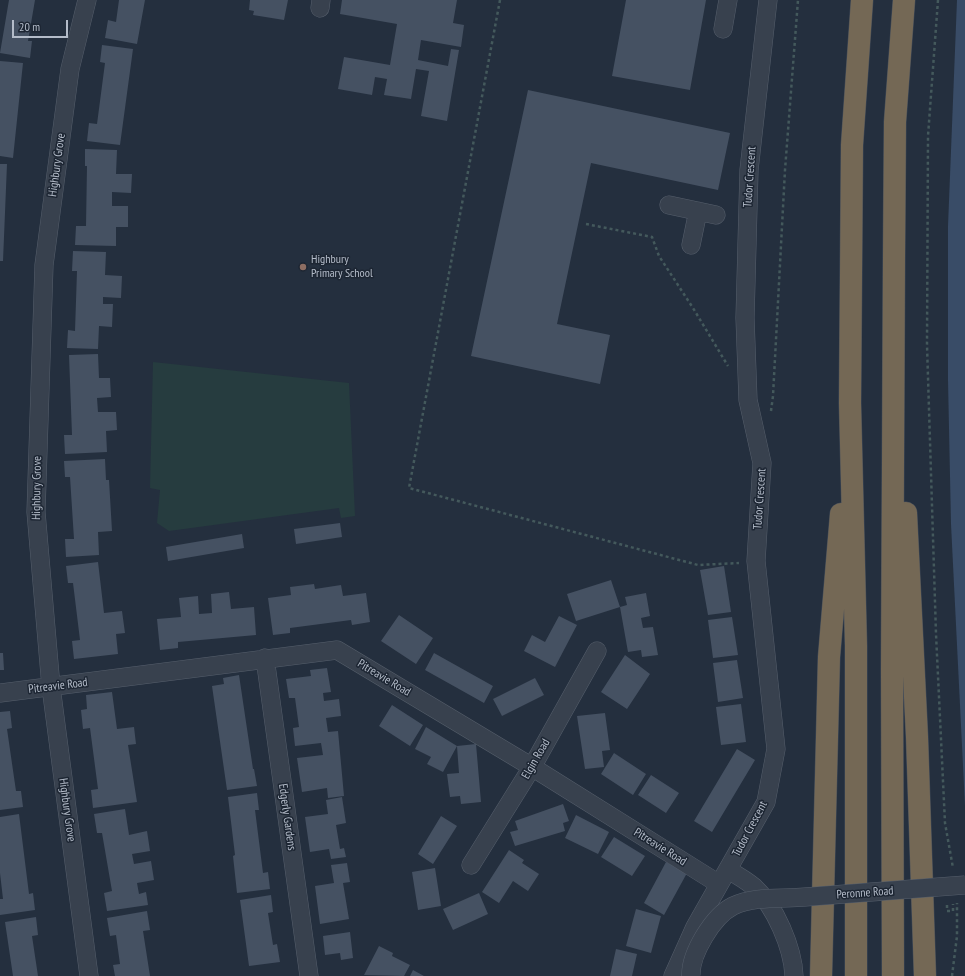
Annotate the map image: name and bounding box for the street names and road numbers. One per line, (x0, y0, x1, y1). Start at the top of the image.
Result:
street label: Highbury Grove (45, 132, 69, 198)
street label: Tudor Crescent (741, 146, 759, 208)
street label: Highbury Grove (29, 456, 45, 520)
street label: Tudor Crescent (751, 468, 769, 530)
street label: Pitreavie Road (355, 656, 413, 700)
street label: Pitreavie Road (28, 675, 88, 697)
street label: Elgin Road (519, 736, 553, 782)
street label: Highbury Grove (55, 777, 79, 843)
street label: Edgerly Gardens (275, 783, 299, 851)
street label: Tudor Crescent (729, 799, 771, 859)
street label: Pitreavie Road (631, 825, 689, 869)
street label: Peronne Road (836, 884, 894, 902)

